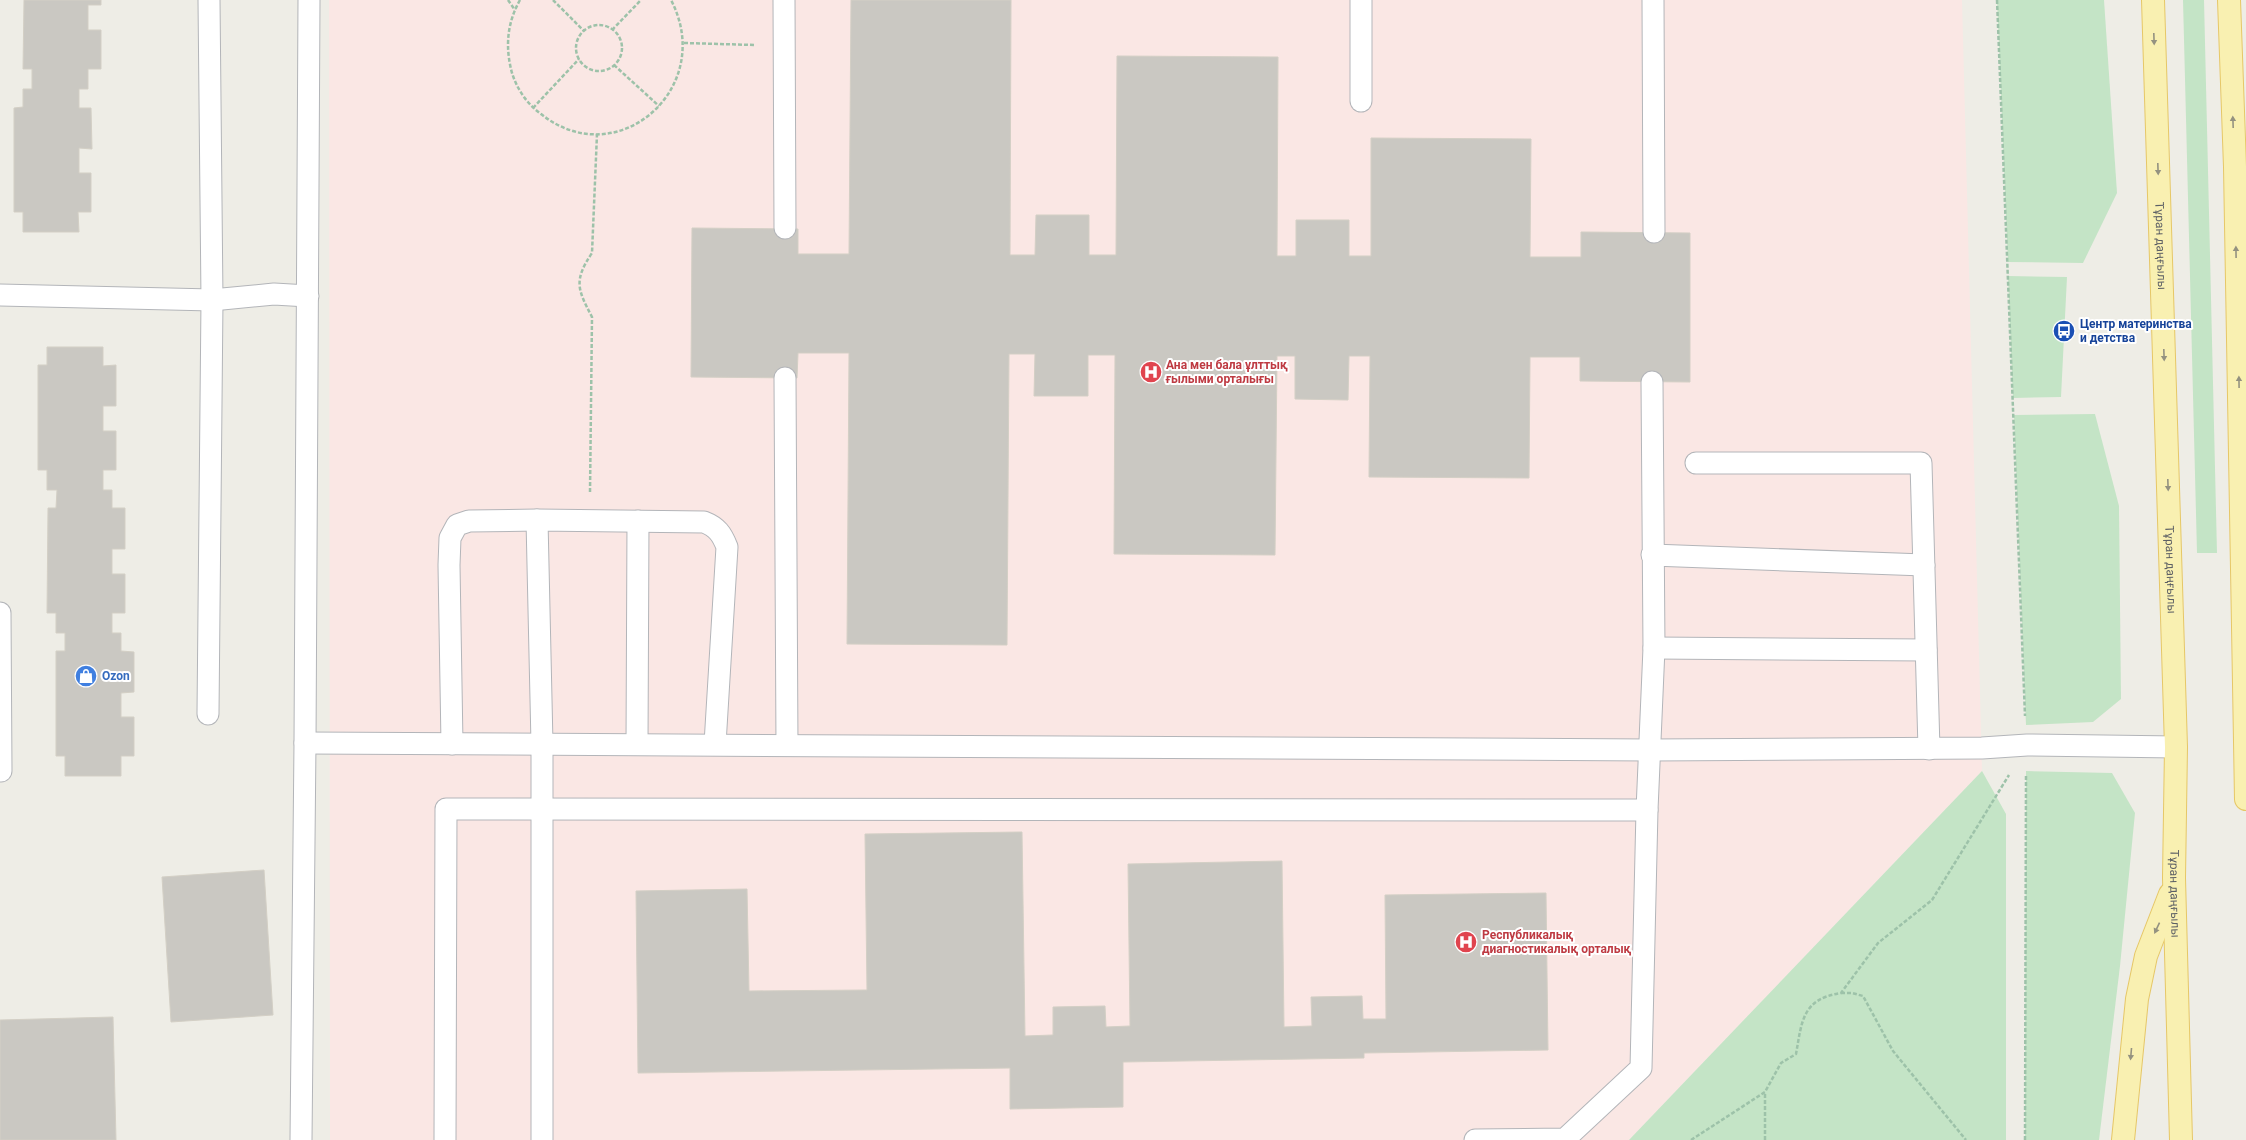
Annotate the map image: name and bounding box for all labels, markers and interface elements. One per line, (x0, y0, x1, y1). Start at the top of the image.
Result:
one-way arrow (2151, 33, 2157, 46)
one-way arrow (2230, 115, 2236, 128)
one-way arrow (2155, 163, 2161, 176)
street label: Тұран даңғылы (2152, 202, 2169, 290)
one-way arrow (2233, 245, 2239, 258)
place label: Центр материнства и детства (2080, 317, 2192, 345)
bus stop icon: Центр материнства и детства (2051, 318, 2077, 344)
one-way arrow (2161, 349, 2167, 362)
place label: Ана мен бала ұлттық ғылыми орталығы (1165, 358, 1288, 386)
hospital icon: Ана мен бала ұлттық ғылыми орталығы (1138, 359, 1164, 385)
one-way arrow (2236, 375, 2242, 388)
one-way arrow (2165, 479, 2171, 492)
street label: Тұран даңғылы (2162, 525, 2179, 614)
shop icon: Ozon (73, 663, 99, 689)
place label: Ozon (102, 669, 130, 683)
street label: Тұран даңғылы (2167, 849, 2183, 938)
one-way arrow (2154, 922, 2160, 934)
place label: Республикалық диагностикалық орталық (1482, 928, 1632, 956)
hospital icon: Республикалық диагностикалық орталық (1453, 929, 1479, 955)
one-way arrow (2128, 1048, 2134, 1060)

